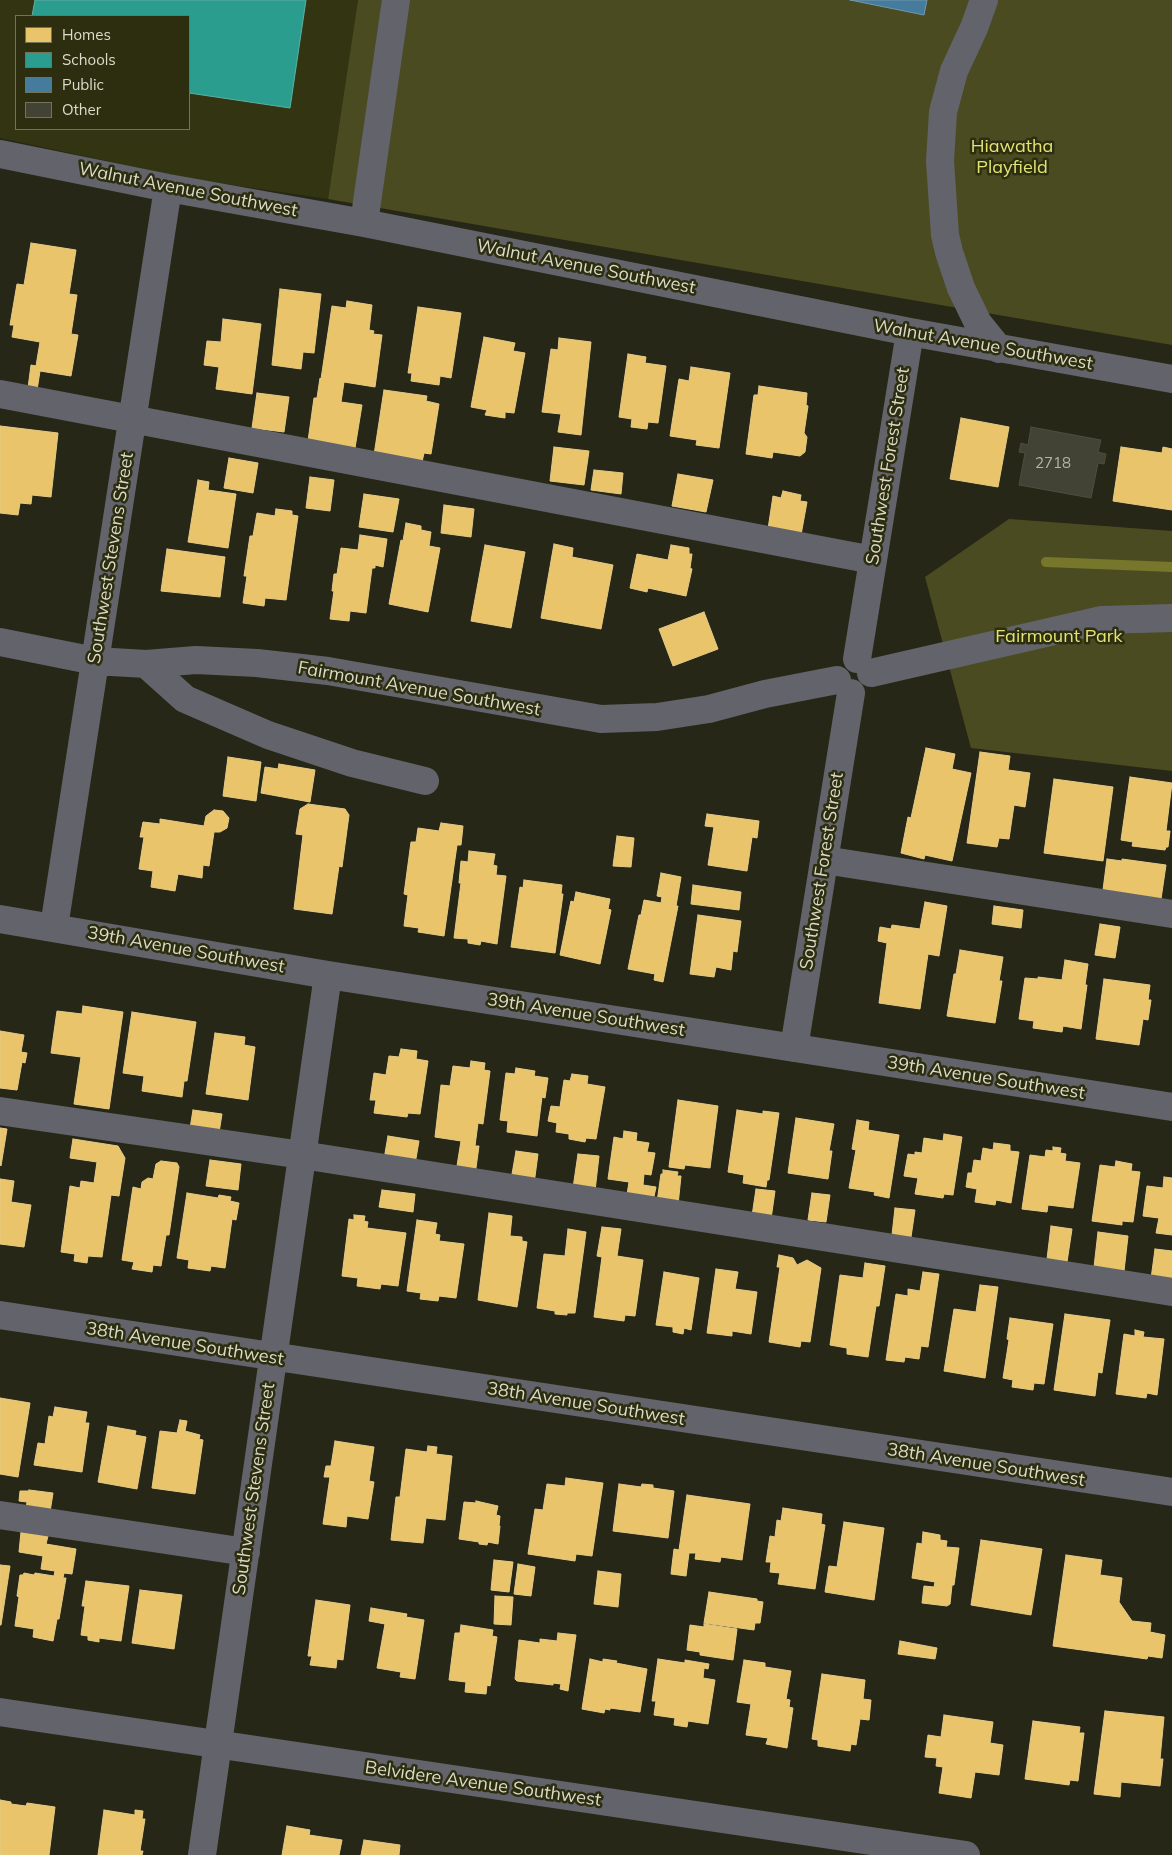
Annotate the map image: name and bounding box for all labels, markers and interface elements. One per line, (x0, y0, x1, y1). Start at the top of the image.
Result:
legend (15, 15, 190, 130)
text: Homes (62, 25, 111, 44)
text: Schools (62, 50, 116, 69)
text: Public (62, 75, 104, 94)
text: Other (62, 100, 101, 119)
park label: Hiawatha Playfield (971, 136, 1053, 178)
street label: Walnut Avenue Southwest (77, 158, 299, 222)
street label: Walnut Avenue Southwest (475, 235, 697, 299)
street label: Walnut Avenue Southwest (872, 315, 1094, 375)
street label: Southwest Forest Street (862, 366, 914, 566)
street label: Southwest Stevens Street (84, 451, 138, 665)
house number: 2718 (1035, 454, 1071, 472)
park label: Fairmount Park (995, 626, 1123, 648)
street label: Fairmount Avenue Southwest (296, 657, 542, 721)
street label: Southwest Forest Street (796, 771, 848, 971)
street label: 39th Avenue Southwest (86, 922, 286, 978)
street label: 39th Avenue Southwest (486, 989, 686, 1041)
street label: 39th Avenue Southwest (886, 1052, 1086, 1104)
street label: 38th Avenue Southwest (85, 1318, 285, 1370)
street label: 38th Avenue Southwest (486, 1378, 686, 1430)
street label: Southwest Stevens Street (228, 1382, 280, 1596)
street label: 38th Avenue Southwest (886, 1439, 1086, 1491)
street label: Belvidere Avenue Southwest (364, 1757, 602, 1811)

